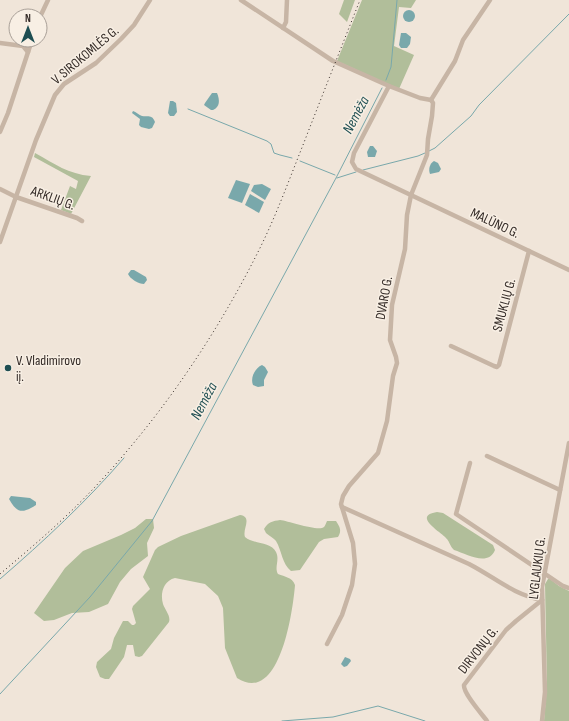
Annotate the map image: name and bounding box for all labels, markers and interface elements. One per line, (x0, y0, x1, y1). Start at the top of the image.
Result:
north arrow (8, 8, 48, 48)
text: N (25, 12, 31, 25)
street label: V. SIROKOMLĖS G. (48, 22, 122, 88)
water label: Nemėža (338, 93, 374, 137)
street label: ARKLIŲ G. (28, 182, 77, 214)
street label: MALŪNO G. (468, 204, 522, 242)
street label: DVARO G. (372, 275, 396, 321)
street label: SMUKLIŲ G. (489, 277, 519, 333)
place label: V. Vladimirovo iį. (16, 352, 81, 385)
marker: V. Vladimirovo iį. (3, 363, 13, 373)
water label: Nemėža (186, 379, 222, 423)
street label: LYGLAUKIŲ G. (525, 536, 549, 600)
street label: DIRVONŲ G. (454, 623, 502, 677)

